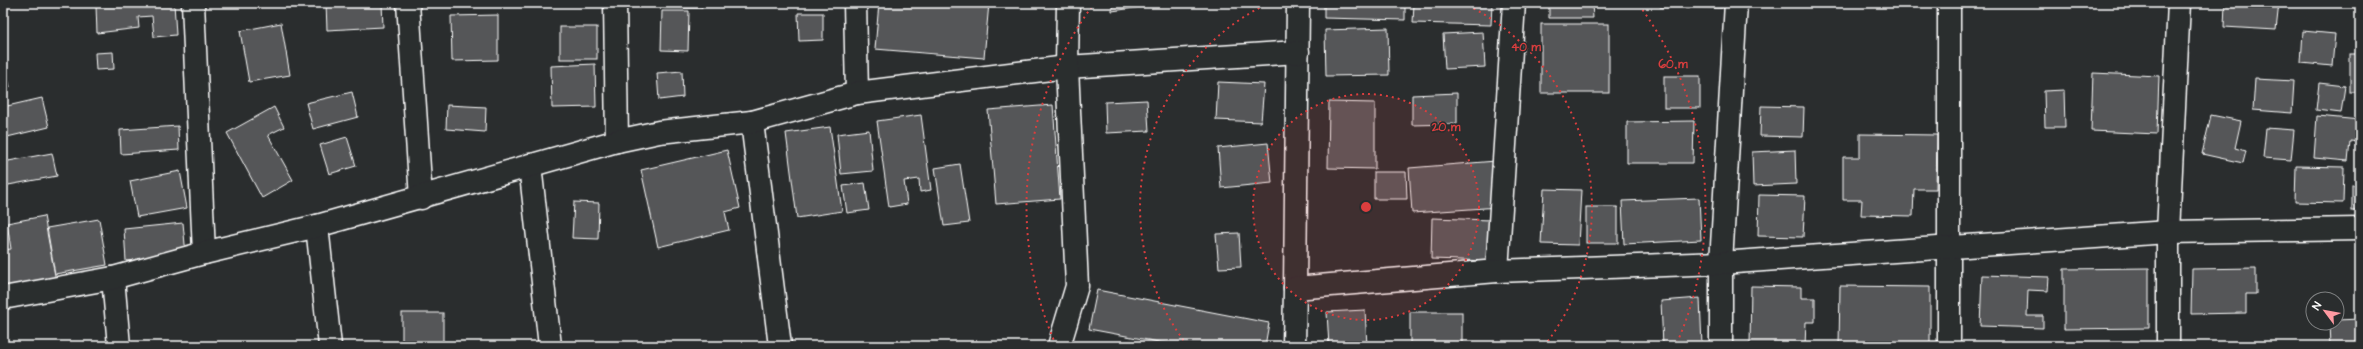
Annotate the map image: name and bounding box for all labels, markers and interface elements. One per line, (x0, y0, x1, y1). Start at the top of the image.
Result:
text: 40 m (1511, 39, 1542, 56)
text: 60 m (1658, 56, 1688, 73)
text: 20 m (1431, 119, 1461, 136)
centre of rings (1359, 200, 1373, 214)
north arrow (2305, 291, 2345, 331)
text: N (2309, 299, 2325, 313)

